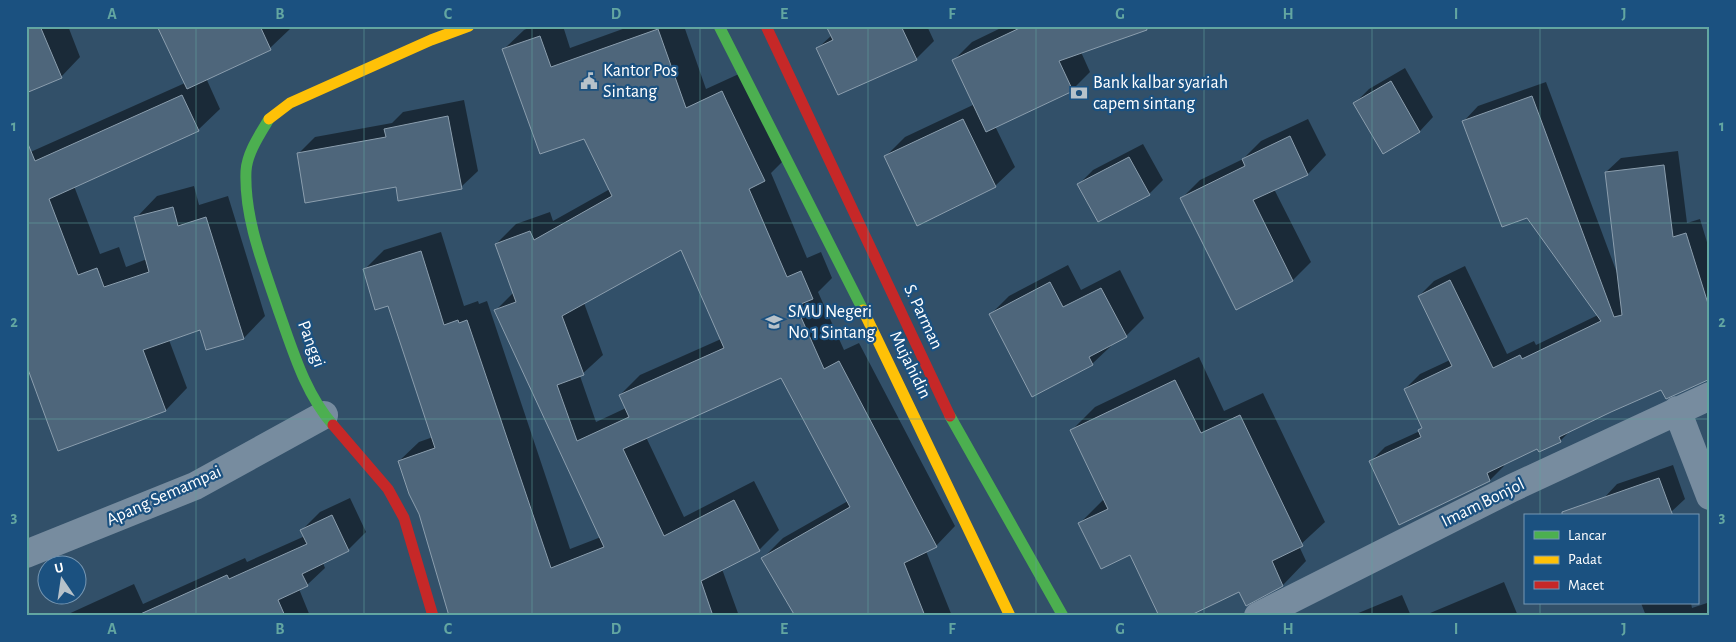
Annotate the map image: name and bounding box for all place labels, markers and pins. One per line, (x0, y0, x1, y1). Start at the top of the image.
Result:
place label: Kantor Pos Sintang (603, 62, 677, 101)
public building icon: Kantor Pos Sintang (579, 71, 599, 91)
place label: Bank kalbar syariah capem sintang (1093, 74, 1228, 113)
bank icon: Bank kalbar syariah capem sintang (1069, 83, 1089, 103)
place label: SMU Negeri No 1 Sintang (788, 303, 875, 342)
school or university icon: SMU Negeri No 1 Sintang (764, 312, 784, 332)

